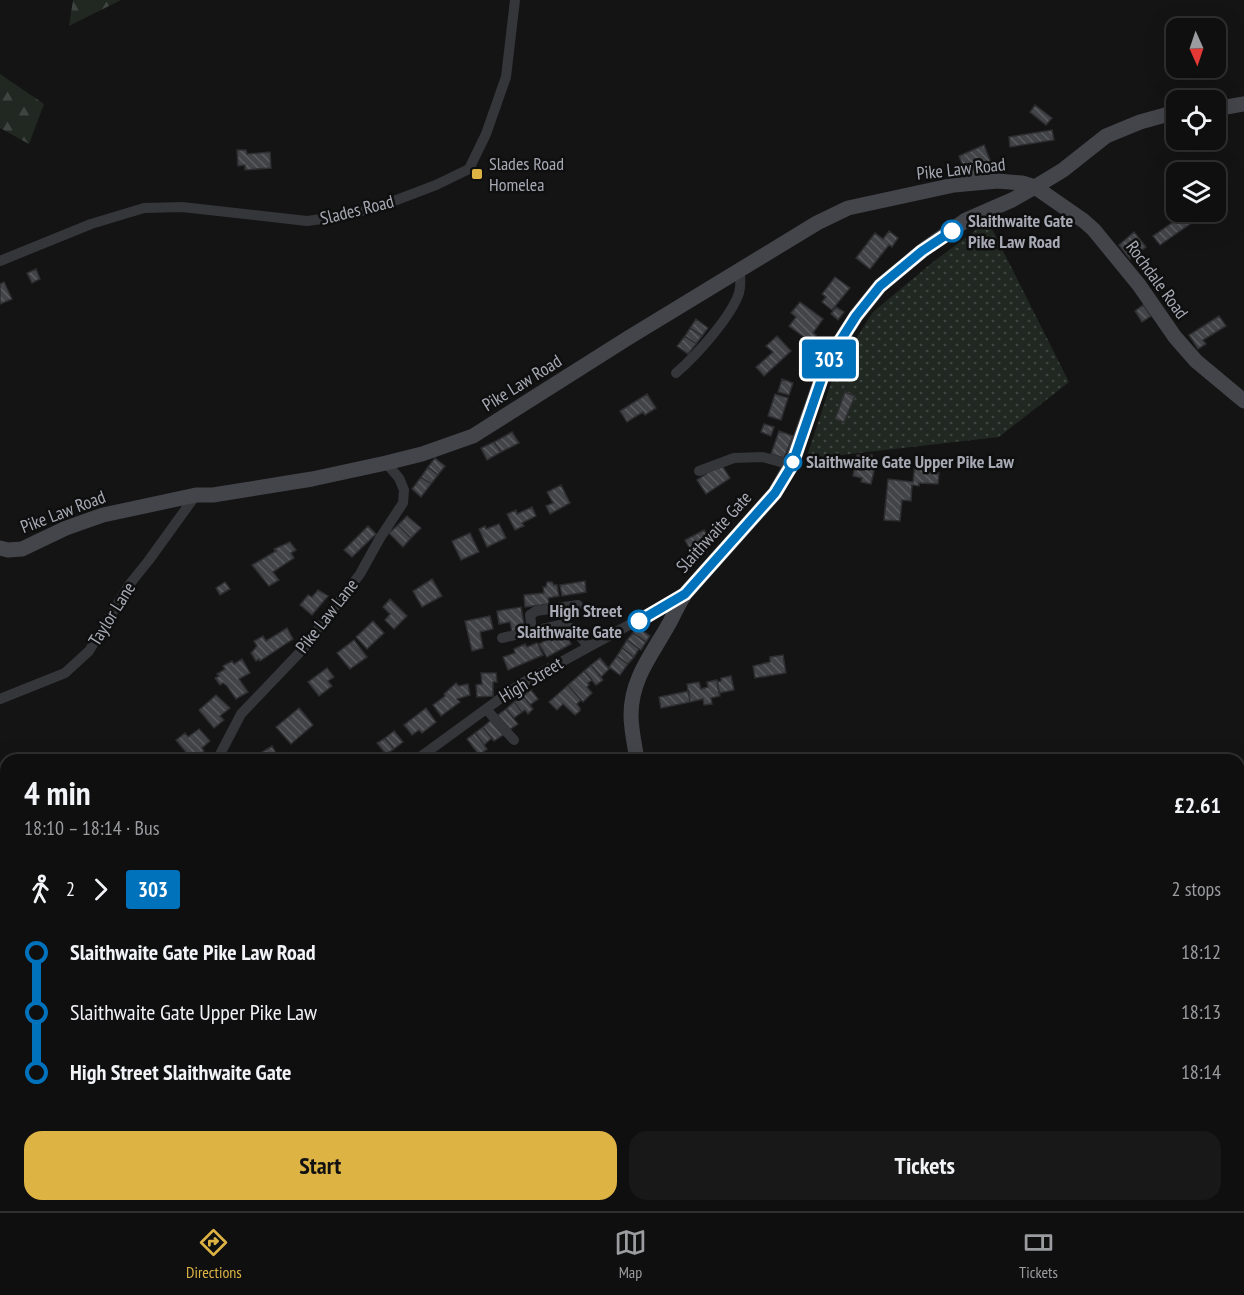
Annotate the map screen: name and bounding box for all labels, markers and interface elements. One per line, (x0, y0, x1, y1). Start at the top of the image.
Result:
north arrow (1166, 18, 1226, 78)
map controls (1166, 18, 1226, 222)
button: locate (1166, 90, 1226, 150)
place label: Slades Road Homelea (489, 152, 564, 196)
street label: Pike Law Road (915, 152, 1007, 185)
button: layers (1166, 162, 1226, 222)
marker: Slades Road Homelea (470, 167, 484, 181)
street label: Slades Road (318, 189, 396, 230)
place label: Slaithwaite Gate Pike Law Road (968, 209, 1073, 253)
marker: Slaithwaite Gate Pike Law Road (941, 220, 963, 242)
street label: Rochdale Road (1121, 236, 1194, 323)
line badge: 303 (794, 340, 864, 378)
text: 303 (814, 346, 844, 373)
street label: Pike Law Road (478, 349, 566, 416)
place label: Slaithwaite Gate Upper Pike Law (806, 450, 1014, 473)
marker: Slaithwaite Gate Upper Pike Law (784, 453, 802, 471)
street label: Pike Law Road (17, 485, 109, 538)
street label: Slaithwaite Gate (671, 486, 756, 577)
street label: Pike Law Lane (290, 574, 363, 658)
street label: Taylor Lane (83, 578, 140, 650)
place label: High Street Slaithwaite Gate (517, 599, 623, 643)
marker: High Street Slaithwaite Gate (628, 610, 650, 632)
street label: High Street (495, 652, 567, 708)
text: 4 min (24, 771, 91, 814)
text: £2.61 (1174, 791, 1221, 819)
text: 18:10 – 18:14 · Bus (24, 815, 159, 841)
icon: walk (24, 873, 57, 906)
icon: forward (84, 873, 117, 906)
text: 2 (66, 876, 75, 902)
text: 303 (138, 876, 168, 903)
text: 2 stops (1172, 876, 1221, 902)
text: Slaithwaite Gate Pike Law Road (70, 938, 316, 966)
text: 18:12 (1181, 939, 1221, 965)
text: Slaithwaite Gate Upper Pike Law (70, 998, 317, 1026)
text: 18:13 (1181, 999, 1221, 1025)
text: High Street Slaithwaite Gate (70, 1058, 292, 1086)
text: 18:14 (1181, 1059, 1221, 1085)
button: Start (24, 1131, 617, 1200)
button: Tickets (629, 1131, 1221, 1200)
tab: Directions (186, 1226, 242, 1282)
tab: Map (614, 1226, 647, 1282)
tab: Tickets (1019, 1226, 1058, 1282)

